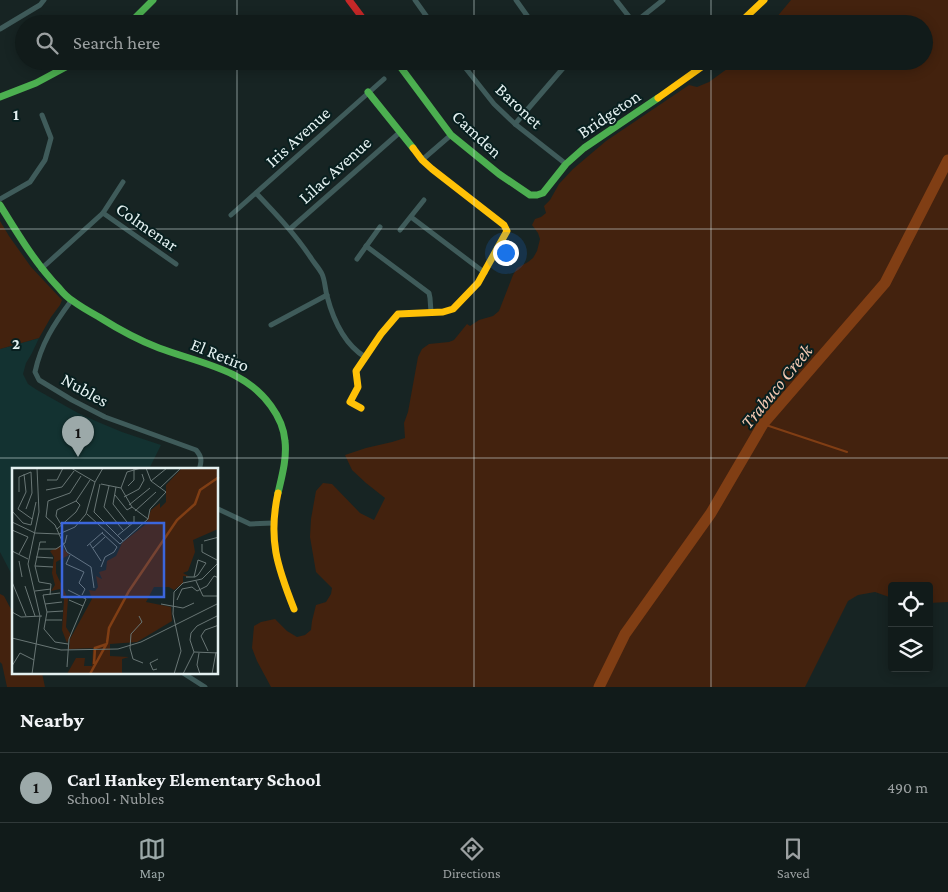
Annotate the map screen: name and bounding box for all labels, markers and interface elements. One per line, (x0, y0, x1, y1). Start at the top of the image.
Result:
search box (15, 15, 933, 70)
icon: search (33, 29, 61, 57)
text: Search here (73, 32, 160, 53)
street label: Baronet (491, 79, 547, 133)
street label: Bridgeton (574, 86, 644, 142)
street label: Iris Avenue (262, 103, 334, 171)
text: 1 (13, 106, 19, 123)
street label: Camden (448, 106, 506, 162)
street label: Lilac Avenue (295, 132, 375, 208)
street label: Colmenar (112, 198, 182, 256)
your location (493, 240, 519, 266)
street label: El Retiro (188, 334, 252, 376)
text: 2 (12, 335, 20, 352)
water label: Trabuco Creek (736, 340, 817, 433)
street label: Nubles (58, 369, 112, 411)
pin: 1 (62, 416, 94, 457)
inset map (12, 468, 219, 674)
map controls (888, 582, 933, 672)
button: locate (888, 582, 933, 627)
button: layers (888, 627, 933, 672)
text: Nearby (20, 708, 84, 732)
text: Carl Hankey Elementary School (67, 769, 321, 790)
text: 1 (33, 779, 39, 796)
text: 490 m (887, 779, 928, 796)
text: School · Nubles (67, 790, 164, 807)
tab: Map (138, 835, 166, 881)
tab: Directions (443, 835, 501, 881)
tab: Saved (777, 835, 810, 881)

